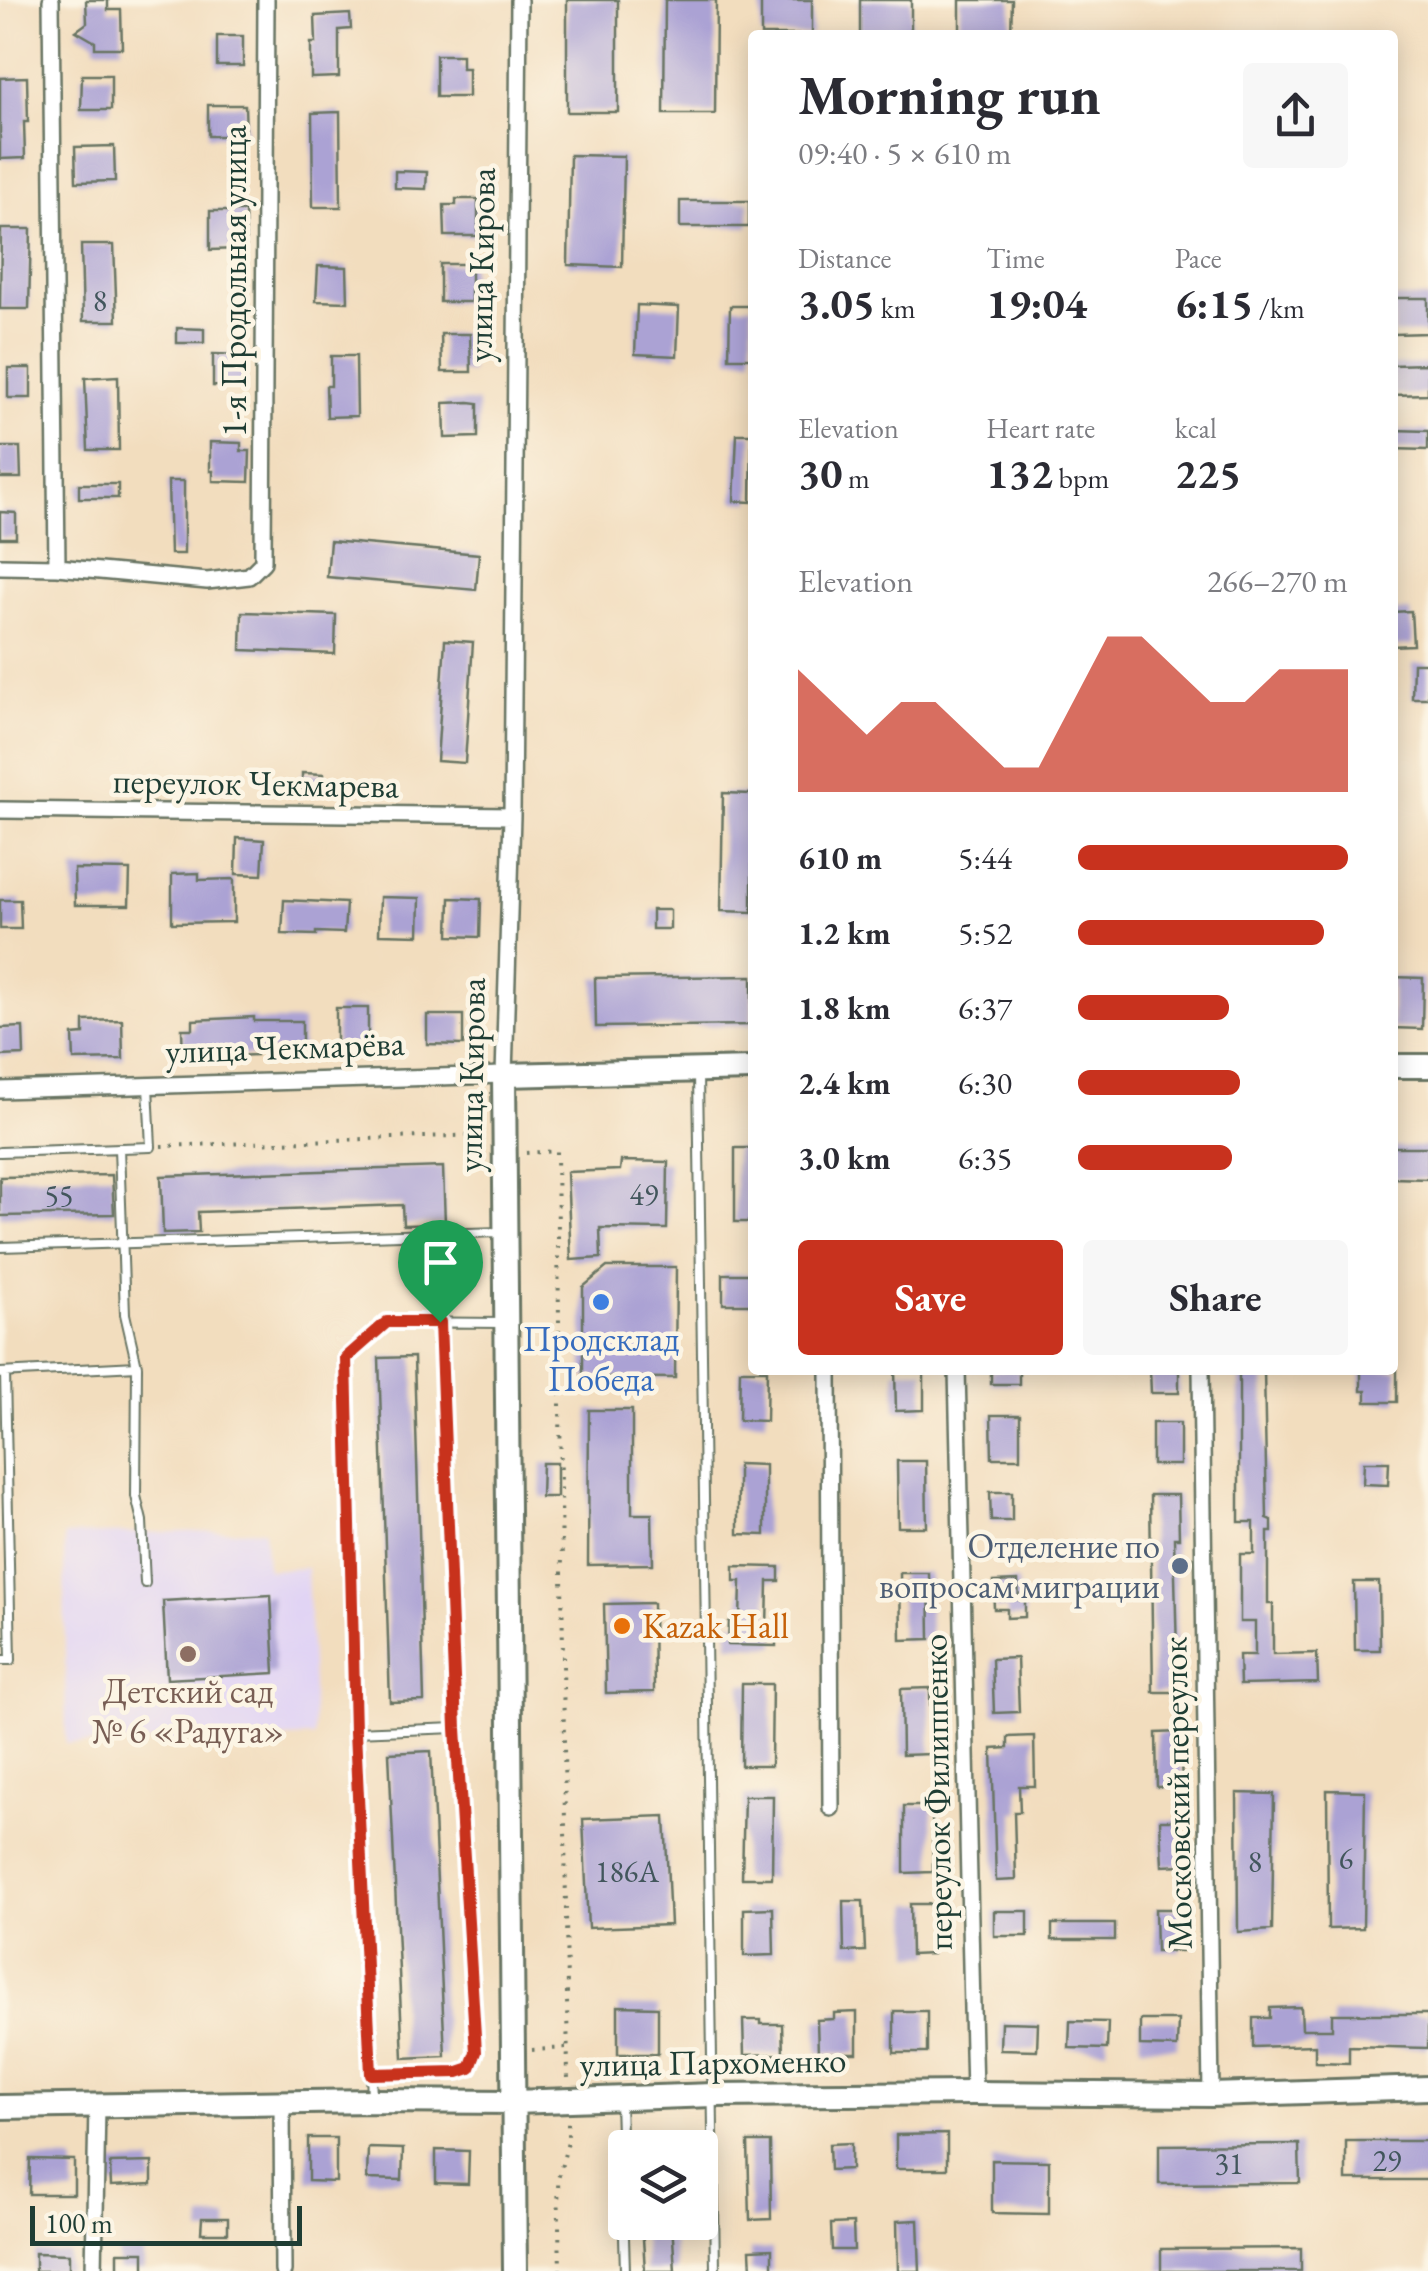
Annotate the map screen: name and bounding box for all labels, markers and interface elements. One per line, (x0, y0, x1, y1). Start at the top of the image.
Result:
text: Morning run (798, 59, 1101, 130)
button: share (1243, 63, 1348, 168)
street label: 1-я Продольная улица (211, 125, 257, 437)
text: 09:40 · 5 × 610 m (798, 132, 1011, 174)
street label: улица Кирова (456, 167, 506, 363)
text: Distance (798, 240, 892, 276)
text: Time (986, 240, 1045, 276)
text: Pace (1175, 240, 1222, 276)
text: 3.05 (798, 276, 875, 331)
text: 19:04 (986, 276, 1087, 331)
text: 6:15 (1175, 276, 1253, 331)
house number: 8 (93, 281, 107, 320)
text: km (875, 290, 916, 326)
text: /km (1253, 290, 1305, 326)
text: Elevation (798, 410, 899, 446)
text: Heart rate (986, 410, 1095, 446)
text: kcal (1175, 410, 1217, 446)
text: 30 (798, 446, 842, 501)
text: 132 (986, 446, 1053, 501)
text: 225 (1175, 446, 1241, 501)
text: m (842, 460, 870, 496)
text: bpm (1053, 460, 1109, 496)
text: Elevation (798, 560, 913, 602)
text: 266–270 m (1207, 560, 1348, 602)
street label: переулок Чекмарева (113, 758, 399, 808)
text: 610 m (798, 837, 882, 879)
text: 5:44 (958, 837, 1012, 879)
text: 1.2 km (798, 912, 891, 954)
text: 5:52 (958, 912, 1012, 954)
street label: улица Кирова (446, 977, 496, 1173)
text: 1.8 km (798, 987, 891, 1029)
text: 6:37 (958, 987, 1012, 1029)
street label: улица Чекмарёва (165, 1020, 405, 1074)
text: 2.4 km (798, 1062, 891, 1104)
text: 6:30 (958, 1062, 1012, 1104)
text: 3.0 km (798, 1137, 891, 1179)
text: 6:35 (958, 1137, 1012, 1179)
house number: 49 (630, 1175, 658, 1214)
house number: 55 (45, 1176, 73, 1215)
pin (398, 1220, 483, 1323)
icon: arrive (413, 1235, 468, 1290)
button: Save (798, 1240, 1063, 1355)
button: Share (1083, 1240, 1348, 1355)
marker: Продсклад Победа (590, 1291, 612, 1313)
place label: Продсклад Победа (523, 1316, 679, 1401)
place label: Отделение по вопросам миграции (879, 1523, 1160, 1609)
marker: Отделение по вопросам миграции (1169, 1555, 1191, 1577)
place label: Kazak Hall (642, 1603, 789, 1648)
marker: Kazak Hall (611, 1615, 633, 1637)
street label: переулок Филиппенко (911, 1633, 963, 1951)
street label: Московский переулок (1151, 1636, 1203, 1950)
marker: Детский сад № 6 «Радуга» (177, 1643, 199, 1665)
place label: Детский сад № 6 «Радуга» (92, 1668, 284, 1754)
house number: 6 (1339, 1839, 1353, 1878)
house number: 8 (1248, 1842, 1262, 1881)
house number: 186А (595, 1852, 659, 1891)
street label: улица Пархоменко (579, 2037, 847, 2087)
map controls (608, 2130, 718, 2240)
button: layers (608, 2130, 718, 2240)
house number: 29 (1373, 2141, 1401, 2180)
house number: 31 (1215, 2144, 1243, 2183)
scale bar (30, 2201, 302, 2246)
text: 100 m (45, 2205, 113, 2241)

